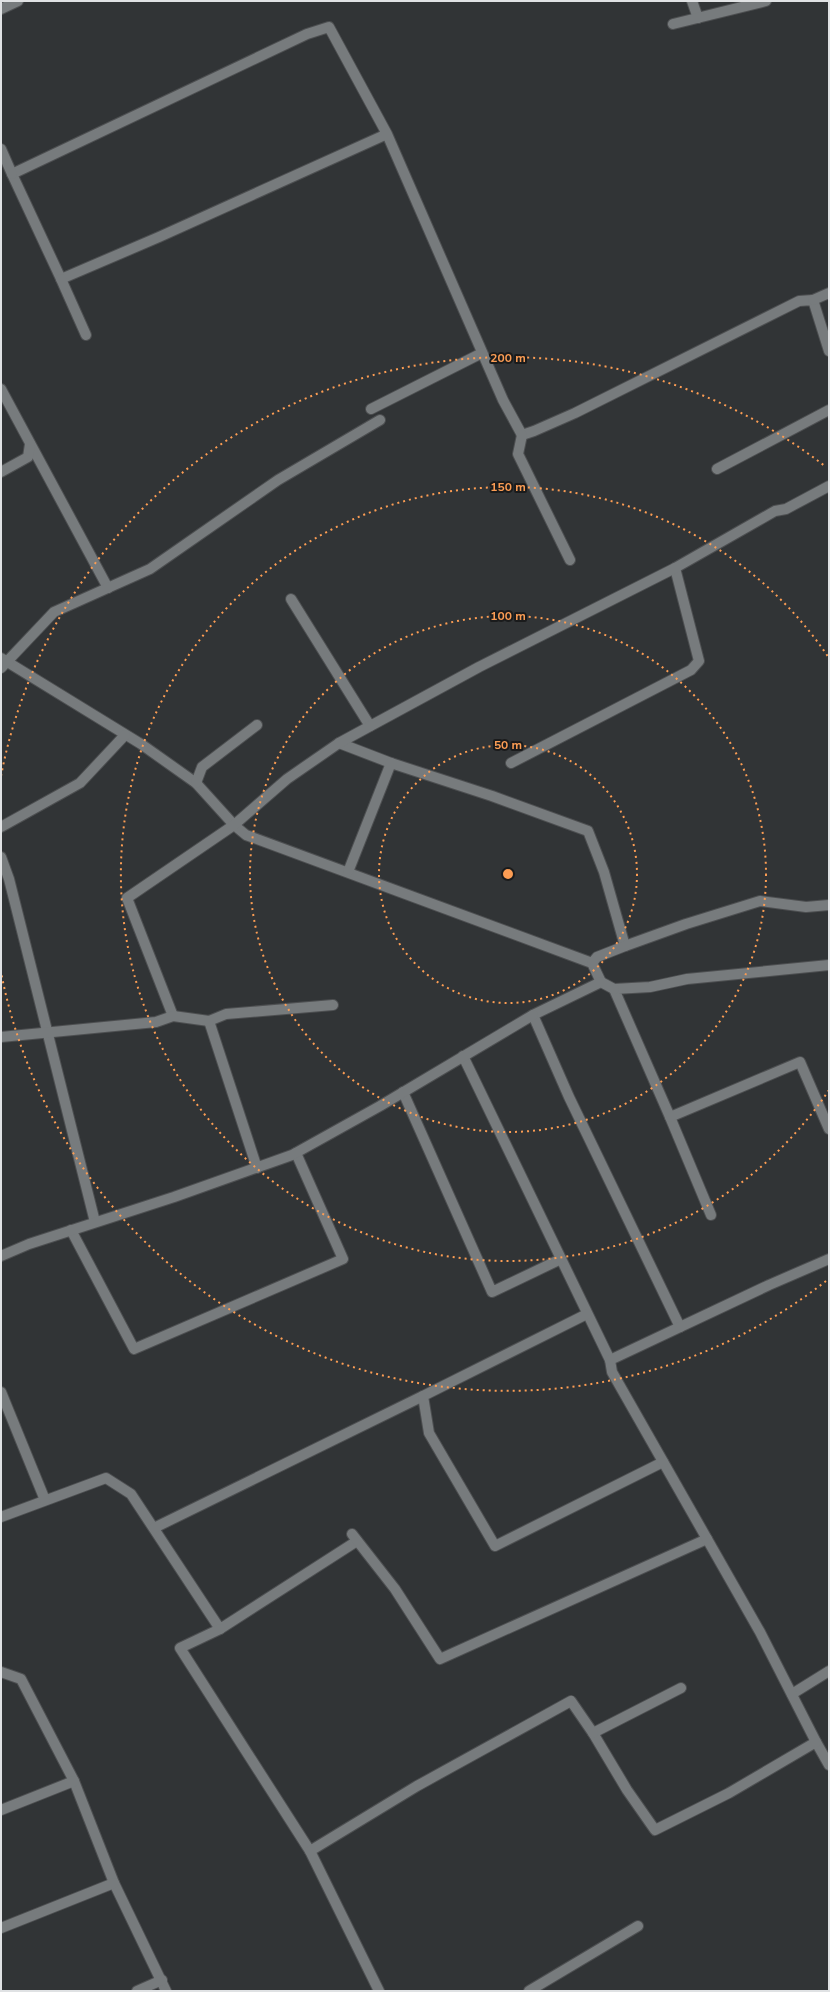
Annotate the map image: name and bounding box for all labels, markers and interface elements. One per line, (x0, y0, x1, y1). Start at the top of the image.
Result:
text: 200 m (490, 350, 526, 366)
text: 150 m (490, 479, 526, 495)
text: 100 m (490, 608, 526, 624)
text: 50 m (494, 737, 522, 753)
centre of rings (501, 867, 515, 881)

